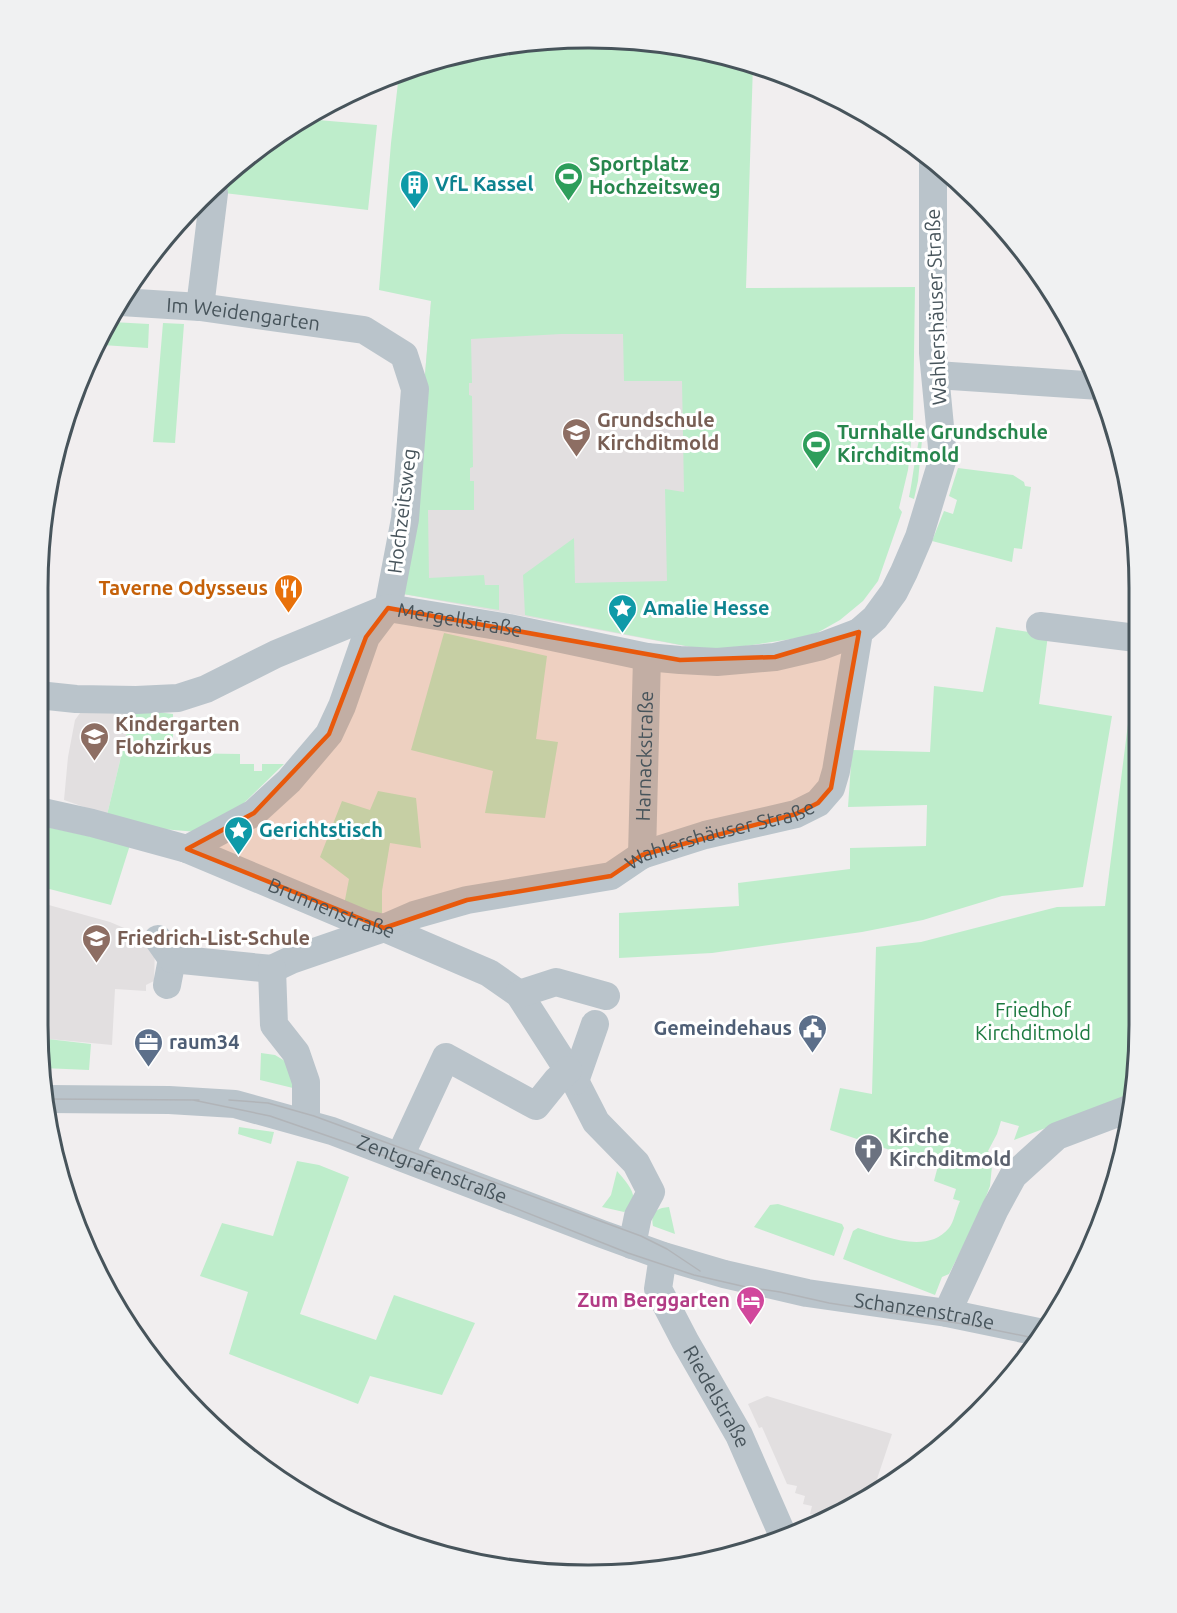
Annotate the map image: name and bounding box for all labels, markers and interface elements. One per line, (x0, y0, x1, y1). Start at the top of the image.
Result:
place label: Sportplatz Hochzeitsweg (589, 152, 721, 198)
sports icon: Sportplatz Hochzeitsweg (552, 160, 584, 202)
building icon: VfL Kassel (398, 168, 430, 210)
place label: VfL Kassel (435, 172, 533, 195)
street label: Wahlershäuser Straße (921, 208, 950, 406)
street label: Im Weidengarten (166, 293, 322, 335)
place label: Grundschule Kirchditmold (597, 408, 719, 454)
school or university icon: Grundschule Kirchditmold (560, 416, 592, 458)
place label: Turnhalle Grundschule Kirchditmold (837, 420, 1048, 466)
sports icon: Turnhalle Grundschule Kirchditmold (800, 428, 832, 470)
street label: Hochzeitsweg (382, 447, 421, 575)
restaurant icon: Taverne Odysseus (273, 572, 305, 614)
place label: Taverne Odysseus (99, 576, 268, 599)
place icon: Amalie Hesse (606, 592, 638, 634)
place label: Amalie Hesse (643, 596, 769, 619)
street label: Mergellstraße (396, 598, 525, 642)
street label: Harnackstraße (631, 691, 657, 822)
place label: Kindergarten Flohzirkus (115, 712, 240, 758)
school or university icon: Kindergarten Flohzirkus (78, 720, 110, 762)
street label: Wahlershäuser Straße (620, 795, 818, 874)
place icon: Gerichtstisch (222, 814, 254, 856)
place label: Gerichtstisch (259, 818, 383, 841)
street label: Brunnenstraße (265, 872, 399, 942)
school or university icon: Friedrich-List-Schule (80, 922, 112, 964)
place label: Friedrich-List-Schule (117, 926, 310, 949)
park label: Friedhof Kirchditmold (975, 998, 1091, 1044)
public building icon: Gemeindehaus (797, 1012, 829, 1054)
place label: Gemeindehaus (653, 1016, 792, 1039)
office icon: raum34 (132, 1026, 164, 1068)
place label: raum34 (169, 1030, 239, 1053)
place label: Kirche Kirchditmold (889, 1124, 1011, 1170)
street label: Zentgrafenstraße (354, 1130, 510, 1208)
church icon: Kirche Kirchditmold (852, 1132, 884, 1174)
hotel icon: Zum Berggarten (735, 1284, 767, 1326)
place label: Zum Berggarten (577, 1288, 730, 1311)
street label: Schanzenstraße (853, 1288, 997, 1334)
street label: Riedelstraße (679, 1341, 755, 1451)

